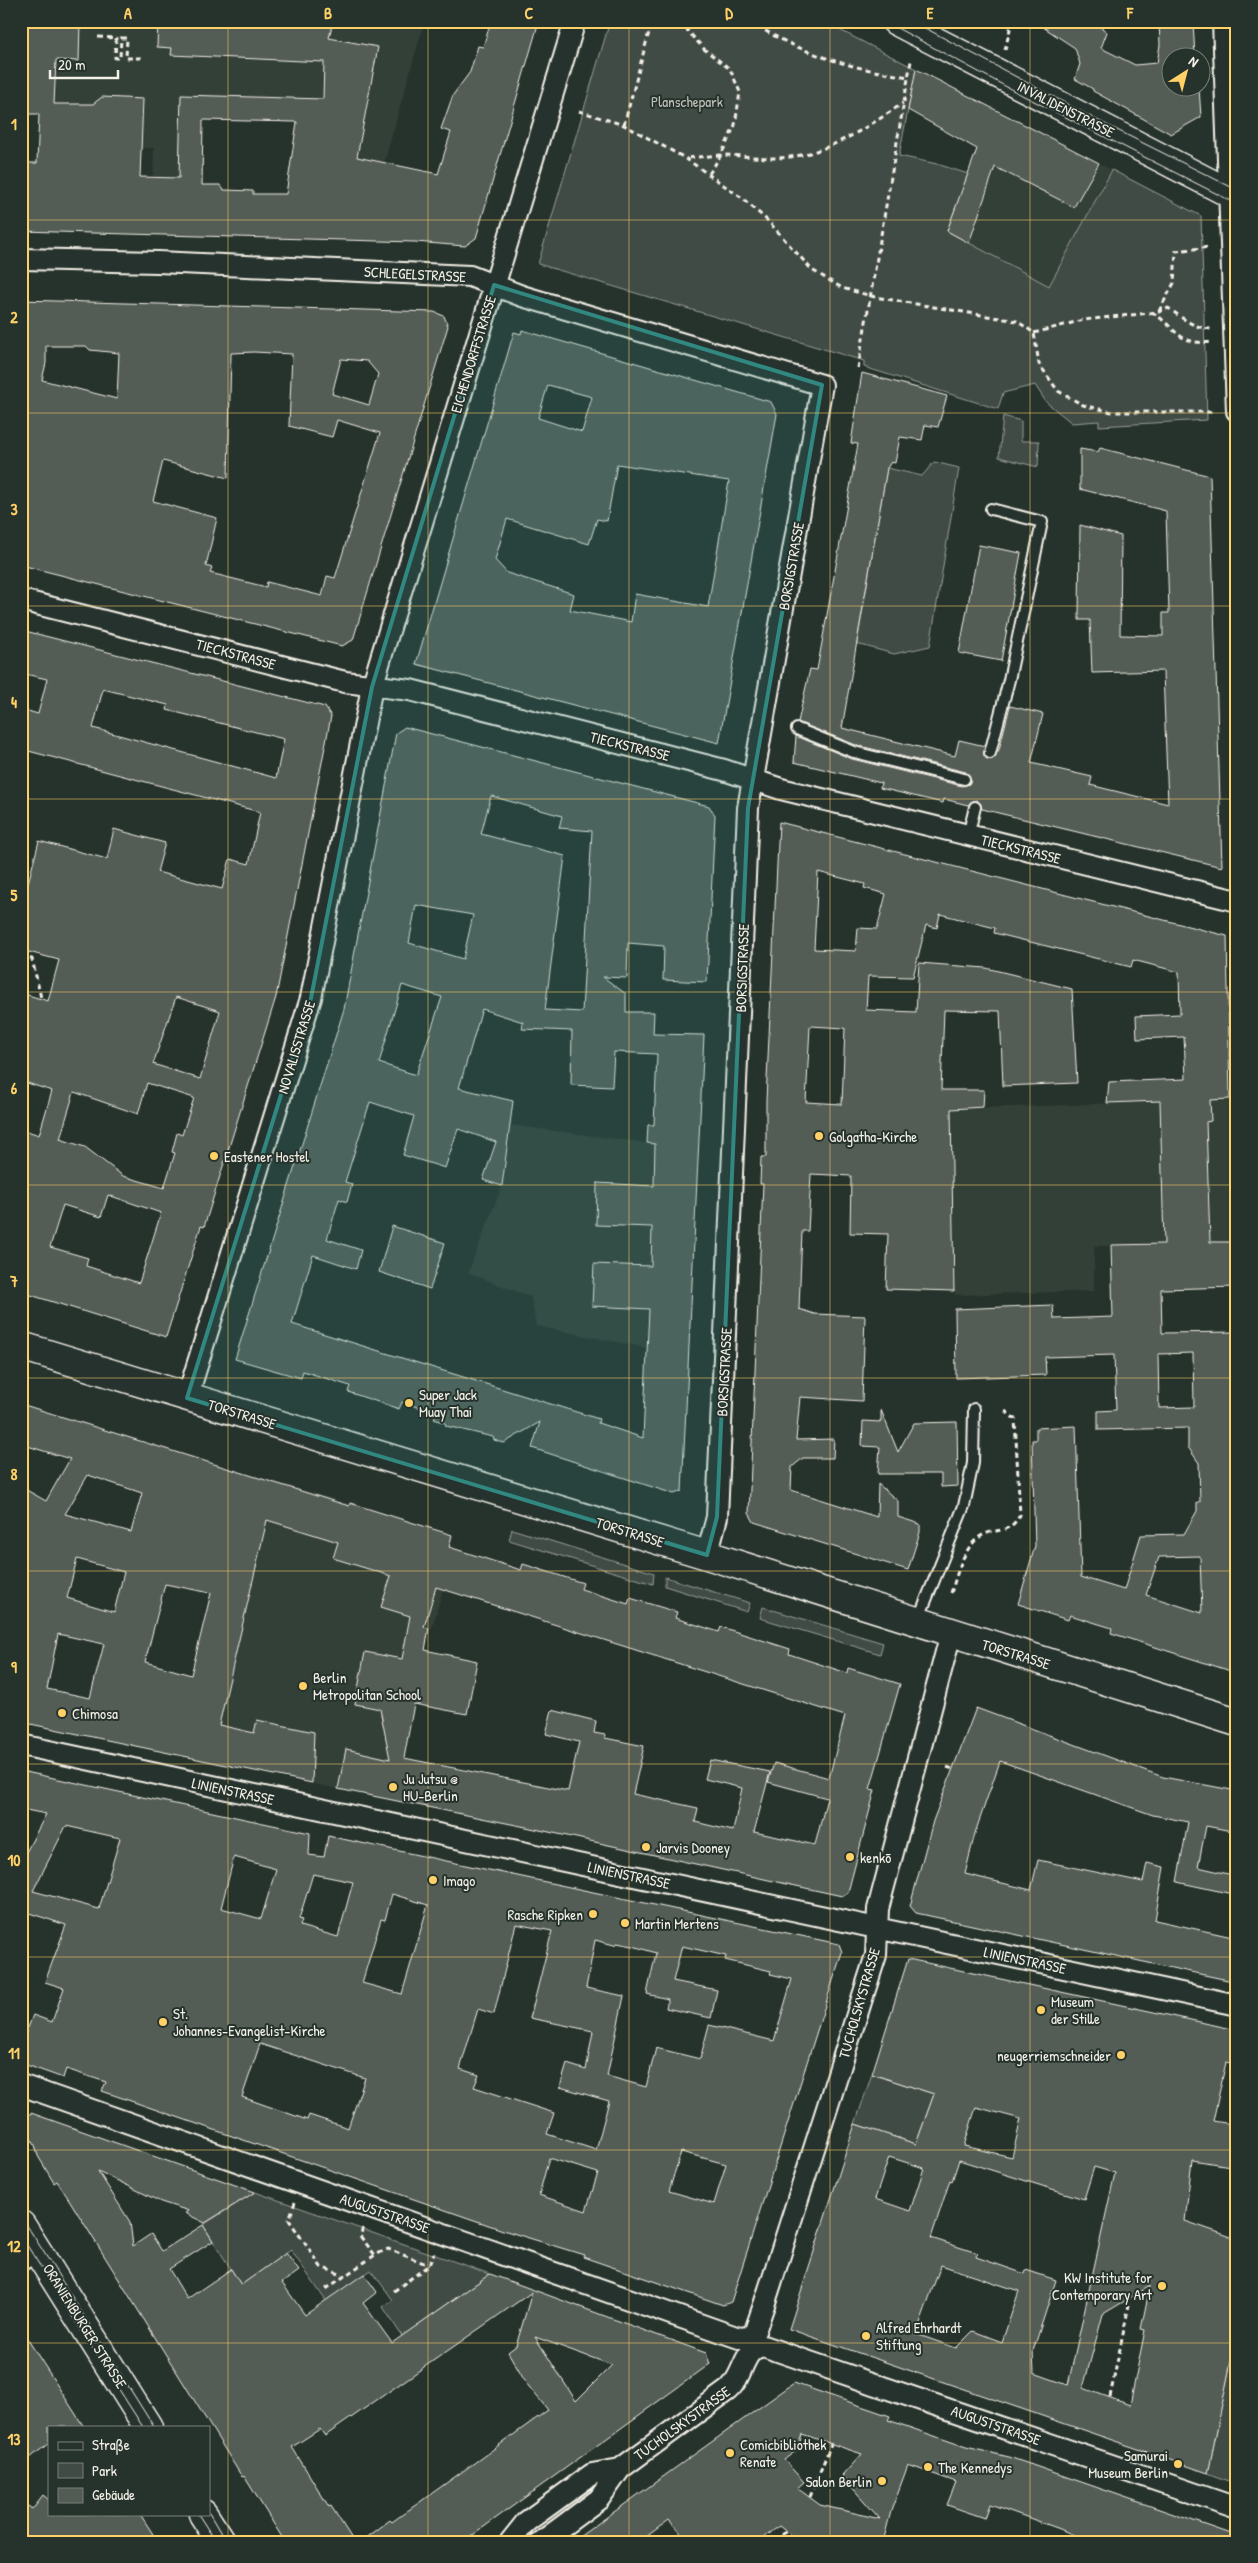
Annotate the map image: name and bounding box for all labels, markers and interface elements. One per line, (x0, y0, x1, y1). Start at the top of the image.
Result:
text: A (124, 2, 132, 24)
text: B (324, 2, 332, 24)
text: C (525, 2, 534, 24)
text: D (725, 2, 733, 24)
text: E (926, 2, 934, 24)
text: F (1126, 2, 1134, 24)
scale bar (50, 48, 118, 80)
north arrow (1160, 48, 1210, 98)
text: N (1185, 51, 1203, 71)
text: 20 m (58, 54, 85, 75)
street label: INVALIDENSTRASSE (1014, 75, 1119, 143)
park label: Planschepark (651, 91, 723, 112)
text: 1 (11, 113, 17, 135)
street label: SCHLEGELSTRASSE (363, 261, 467, 287)
street label: EICHENDORFFSTRASSE (445, 292, 501, 415)
text: 2 (10, 306, 18, 328)
text: 3 (10, 498, 18, 520)
street label: BORSIGSTRASSE (773, 520, 809, 612)
street label: TIECKSTRASSE (194, 633, 279, 675)
text: 4 (11, 691, 17, 713)
street label: TIECKSTRASSE (588, 726, 673, 766)
street label: TIECKSTRASSE (979, 829, 1064, 869)
text: 5 (11, 884, 18, 906)
street label: BORSIGSTRASSE (730, 923, 754, 1013)
street label: NOVALISSTRASSE (272, 997, 320, 1096)
text: 6 (11, 1077, 18, 1099)
place label: Golgatha-Kirche (829, 1126, 917, 1147)
marker: Golgatha-Kirche (813, 1130, 825, 1142)
place label: Eastener Hostel (224, 1146, 309, 1167)
marker: Eastener Hostel (208, 1150, 220, 1162)
text: 7 (9, 1270, 18, 1292)
street label: BORSIGSTRASSE (711, 1327, 737, 1417)
place label: Super Jack Muay Thai (419, 1384, 477, 1422)
street label: TORSTRASSE (205, 1394, 279, 1434)
marker: Super Jack Muay Thai (403, 1397, 415, 1409)
text: 8 (11, 1463, 18, 1485)
street label: TORSTRASSE (593, 1512, 667, 1552)
street label: TORSTRASSE (979, 1634, 1053, 1674)
text: 9 (11, 1656, 17, 1678)
place label: Berlin Metropolitan School (313, 1667, 421, 1705)
marker: Berlin Metropolitan School (297, 1680, 309, 1692)
place label: Chimosa (72, 1703, 118, 1724)
marker: Chimosa (56, 1707, 68, 1719)
place label: Ju Jutsu @ HU-Berlin (403, 1768, 458, 1806)
street label: LINIENSTRASSE (190, 1772, 276, 1810)
marker: Ju Jutsu @ HU-Berlin (387, 1781, 399, 1793)
place label: Jarvis Dooney (656, 1837, 730, 1858)
marker: Jarvis Dooney (640, 1841, 652, 1853)
place label: kenkō (860, 1847, 891, 1868)
text: 10 (8, 1849, 20, 1871)
marker: kenkō (844, 1851, 856, 1863)
street label: LINIENSTRASSE (586, 1856, 672, 1894)
place label: Imago (443, 1870, 475, 1891)
marker: Imago (427, 1874, 439, 1886)
place label: Rasche Ripken (507, 1904, 583, 1925)
marker: Rasche Ripken (587, 1908, 599, 1920)
place label: Martin Mertens (635, 1913, 719, 1934)
marker: Martin Mertens (619, 1917, 631, 1929)
street label: LINIENSTRASSE (982, 1941, 1068, 1979)
street label: TUCHOLSKYSTRASSE (833, 1945, 885, 2061)
place label: Museum der Stille (1051, 1991, 1100, 2029)
place label: St. Johannes-Evangelist-Kirche (173, 2003, 326, 2041)
marker: Museum der Stille (1035, 2004, 1047, 2016)
marker: St. Johannes-Evangelist-Kirche (157, 2016, 169, 2028)
text: 11 (8, 2042, 20, 2064)
place label: neugerriemschneider (997, 2045, 1111, 2066)
marker: neugerriemschneider (1115, 2049, 1127, 2061)
street label: AUGUSTSTRASSE (337, 2188, 433, 2238)
text: 12 (7, 2235, 21, 2257)
street label: ORANIENBURGER STRASSE (38, 2259, 132, 2393)
place label: KW Institute for Contemporary Art (1052, 2267, 1153, 2305)
marker: KW Institute for Contemporary Art (1156, 2280, 1168, 2292)
place label: Alfred Ehrhardt Stiftung (876, 2317, 962, 2355)
marker: Alfred Ehrhardt Stiftung (860, 2330, 872, 2342)
street label: TUCHOLSKYSTRASSE (630, 2381, 735, 2465)
street label: AUGUSTSTRASSE (948, 2400, 1044, 2450)
legend (48, 2426, 210, 2516)
text: 13 (8, 2428, 20, 2450)
text: Straße (92, 2434, 130, 2455)
place label: Comicbibliothek Renate (740, 2434, 826, 2472)
place label: Samurai Museum Berlin (1088, 2445, 1168, 2483)
marker: Comicbibliothek Renate (724, 2447, 736, 2459)
place label: The Kennedys (938, 2457, 1012, 2478)
marker: Samurai Museum Berlin (1172, 2458, 1184, 2470)
text: Park (92, 2460, 117, 2481)
marker: The Kennedys (922, 2461, 934, 2473)
place label: Salon Berlin (805, 2471, 872, 2492)
marker: Salon Berlin (876, 2475, 888, 2487)
text: Gebäude (92, 2484, 135, 2505)

